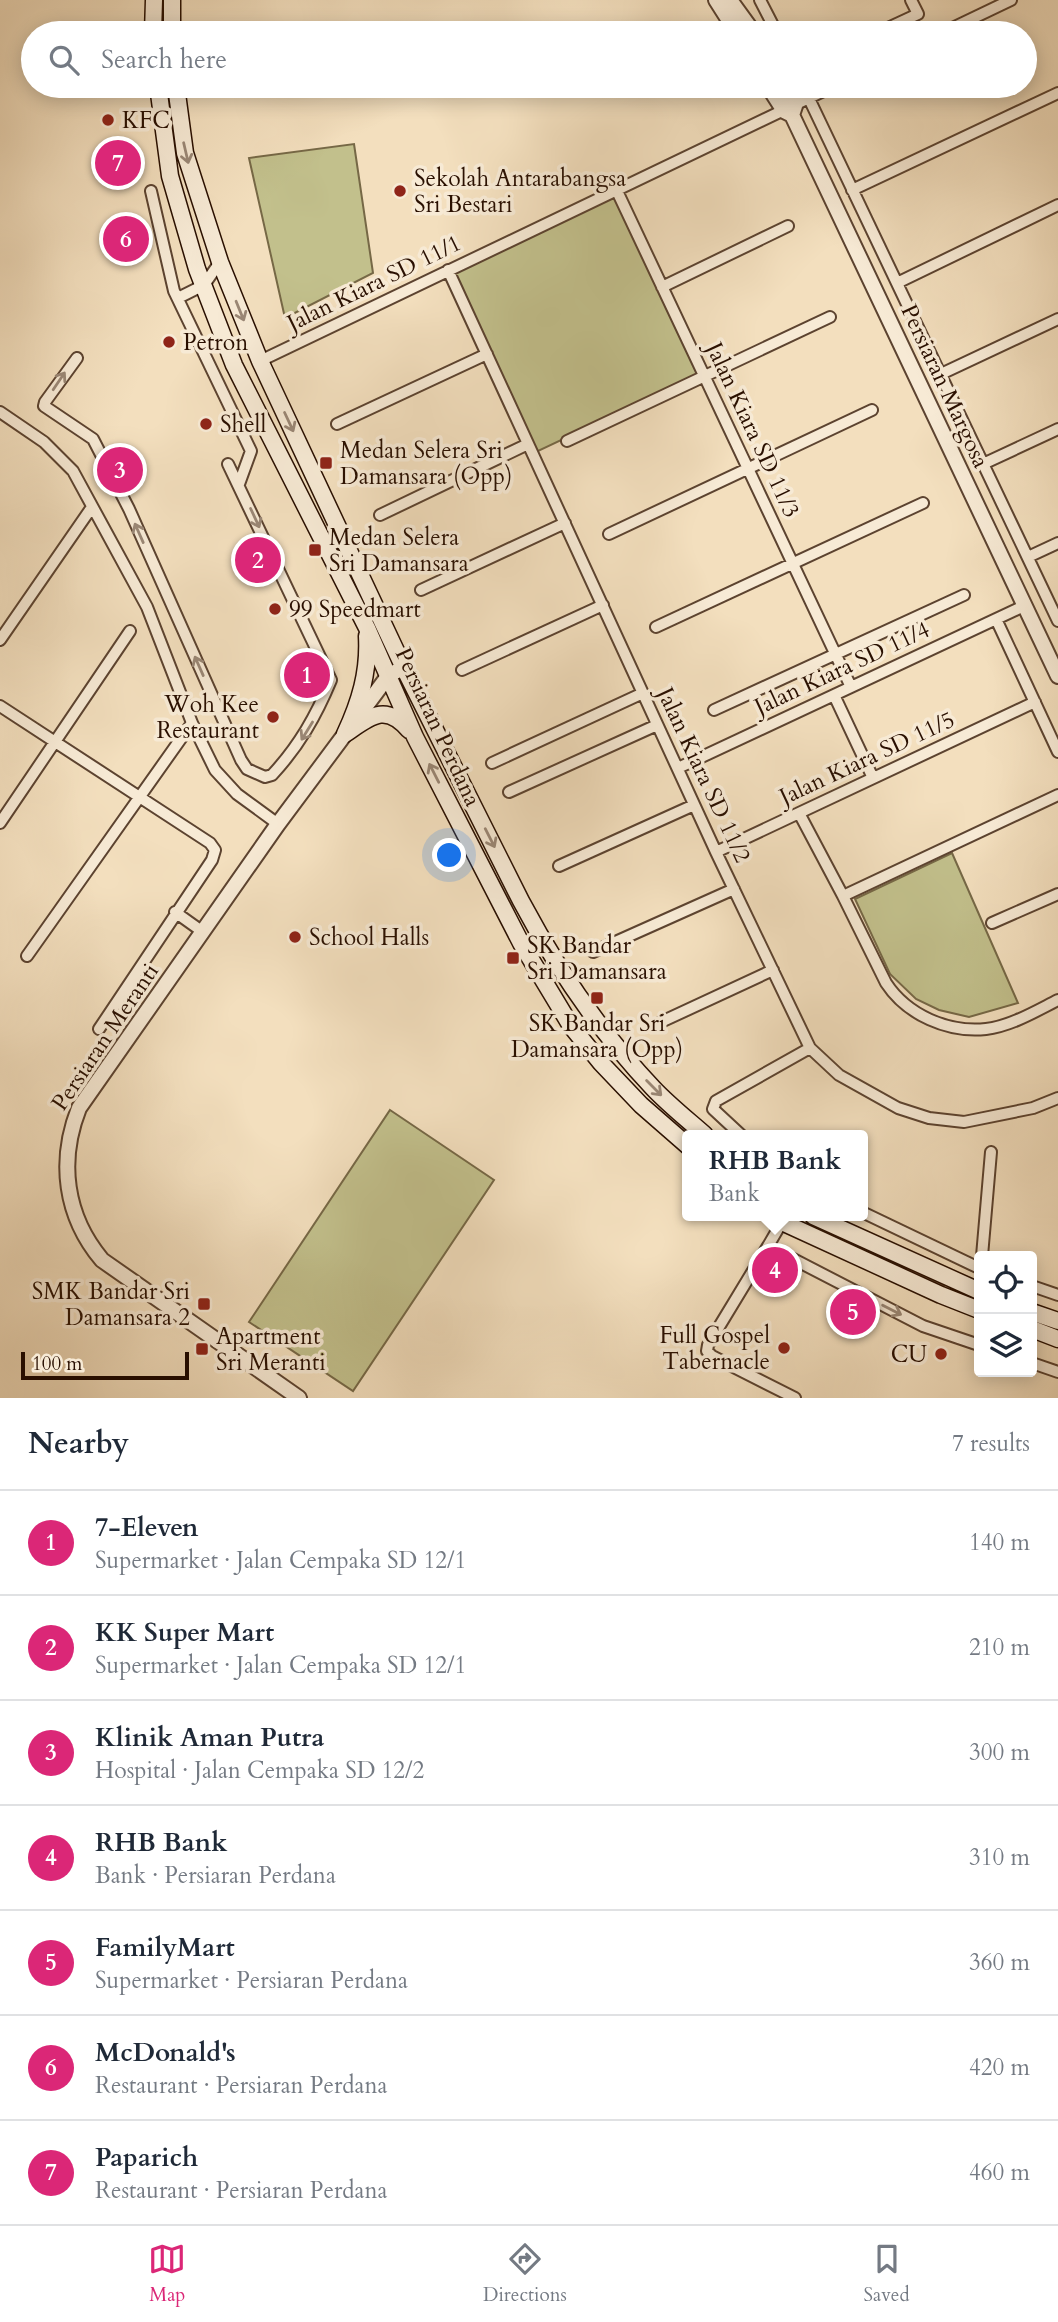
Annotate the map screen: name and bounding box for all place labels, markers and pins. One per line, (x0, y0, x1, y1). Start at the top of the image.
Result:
place label: KFC (122, 105, 170, 136)
marker: KFC (100, 112, 116, 128)
pin: 7 (95, 137, 141, 189)
place label: Sekolah Antarabangsa Sri Bestari (414, 163, 626, 220)
marker: Sekolah Antarabangsa Sri Bestari (392, 183, 408, 199)
pin: 6 (103, 213, 149, 265)
place label: Petron (183, 327, 248, 358)
marker: Petron (161, 334, 177, 350)
place label: Shell (220, 409, 266, 440)
marker: Shell (198, 416, 214, 432)
place label: Medan Selera Sri Damansara (Opp) (340, 435, 512, 492)
pin: 3 (97, 444, 143, 496)
marker: Medan Selera Sri Damansara (Opp) (318, 455, 334, 471)
place label: Medan Selera Sri Damansara (329, 522, 469, 579)
pin: 2 (235, 534, 281, 586)
marker: Medan Selera Sri Damansara (307, 542, 323, 558)
place label: 99 Speedmart (289, 594, 421, 625)
marker: 99 Speedmart (267, 601, 283, 617)
pin: 1 (284, 649, 330, 701)
place label: Woh Kee Restaurant (156, 689, 259, 746)
marker: Woh Kee Restaurant (265, 709, 281, 725)
place label: School Halls (309, 922, 429, 953)
marker: School Halls (287, 929, 303, 945)
place label: SK Bandar Sri Damansara (527, 930, 667, 987)
marker: SK Bandar Sri Damansara (505, 950, 521, 966)
marker: SK Bandar Sri Damansara (Opp) (589, 990, 605, 1006)
place label: SK Bandar Sri Damansara (Opp) (511, 1008, 683, 1065)
pin: 4 (752, 1244, 798, 1296)
place label: SMK Bandar Sri Damansara 2 (32, 1276, 190, 1333)
pin: 5 (830, 1286, 876, 1338)
marker: SMK Bandar Sri Damansara 2 (196, 1296, 212, 1312)
place label: Full Gospel Tabernacle (660, 1320, 770, 1377)
place label: Apartment Sri Meranti (216, 1321, 326, 1378)
place label: CU (891, 1339, 927, 1370)
marker: Full Gospel Tabernacle (776, 1340, 792, 1356)
marker: Apartment Sri Meranti (194, 1341, 210, 1357)
marker: CU (933, 1346, 949, 1362)

